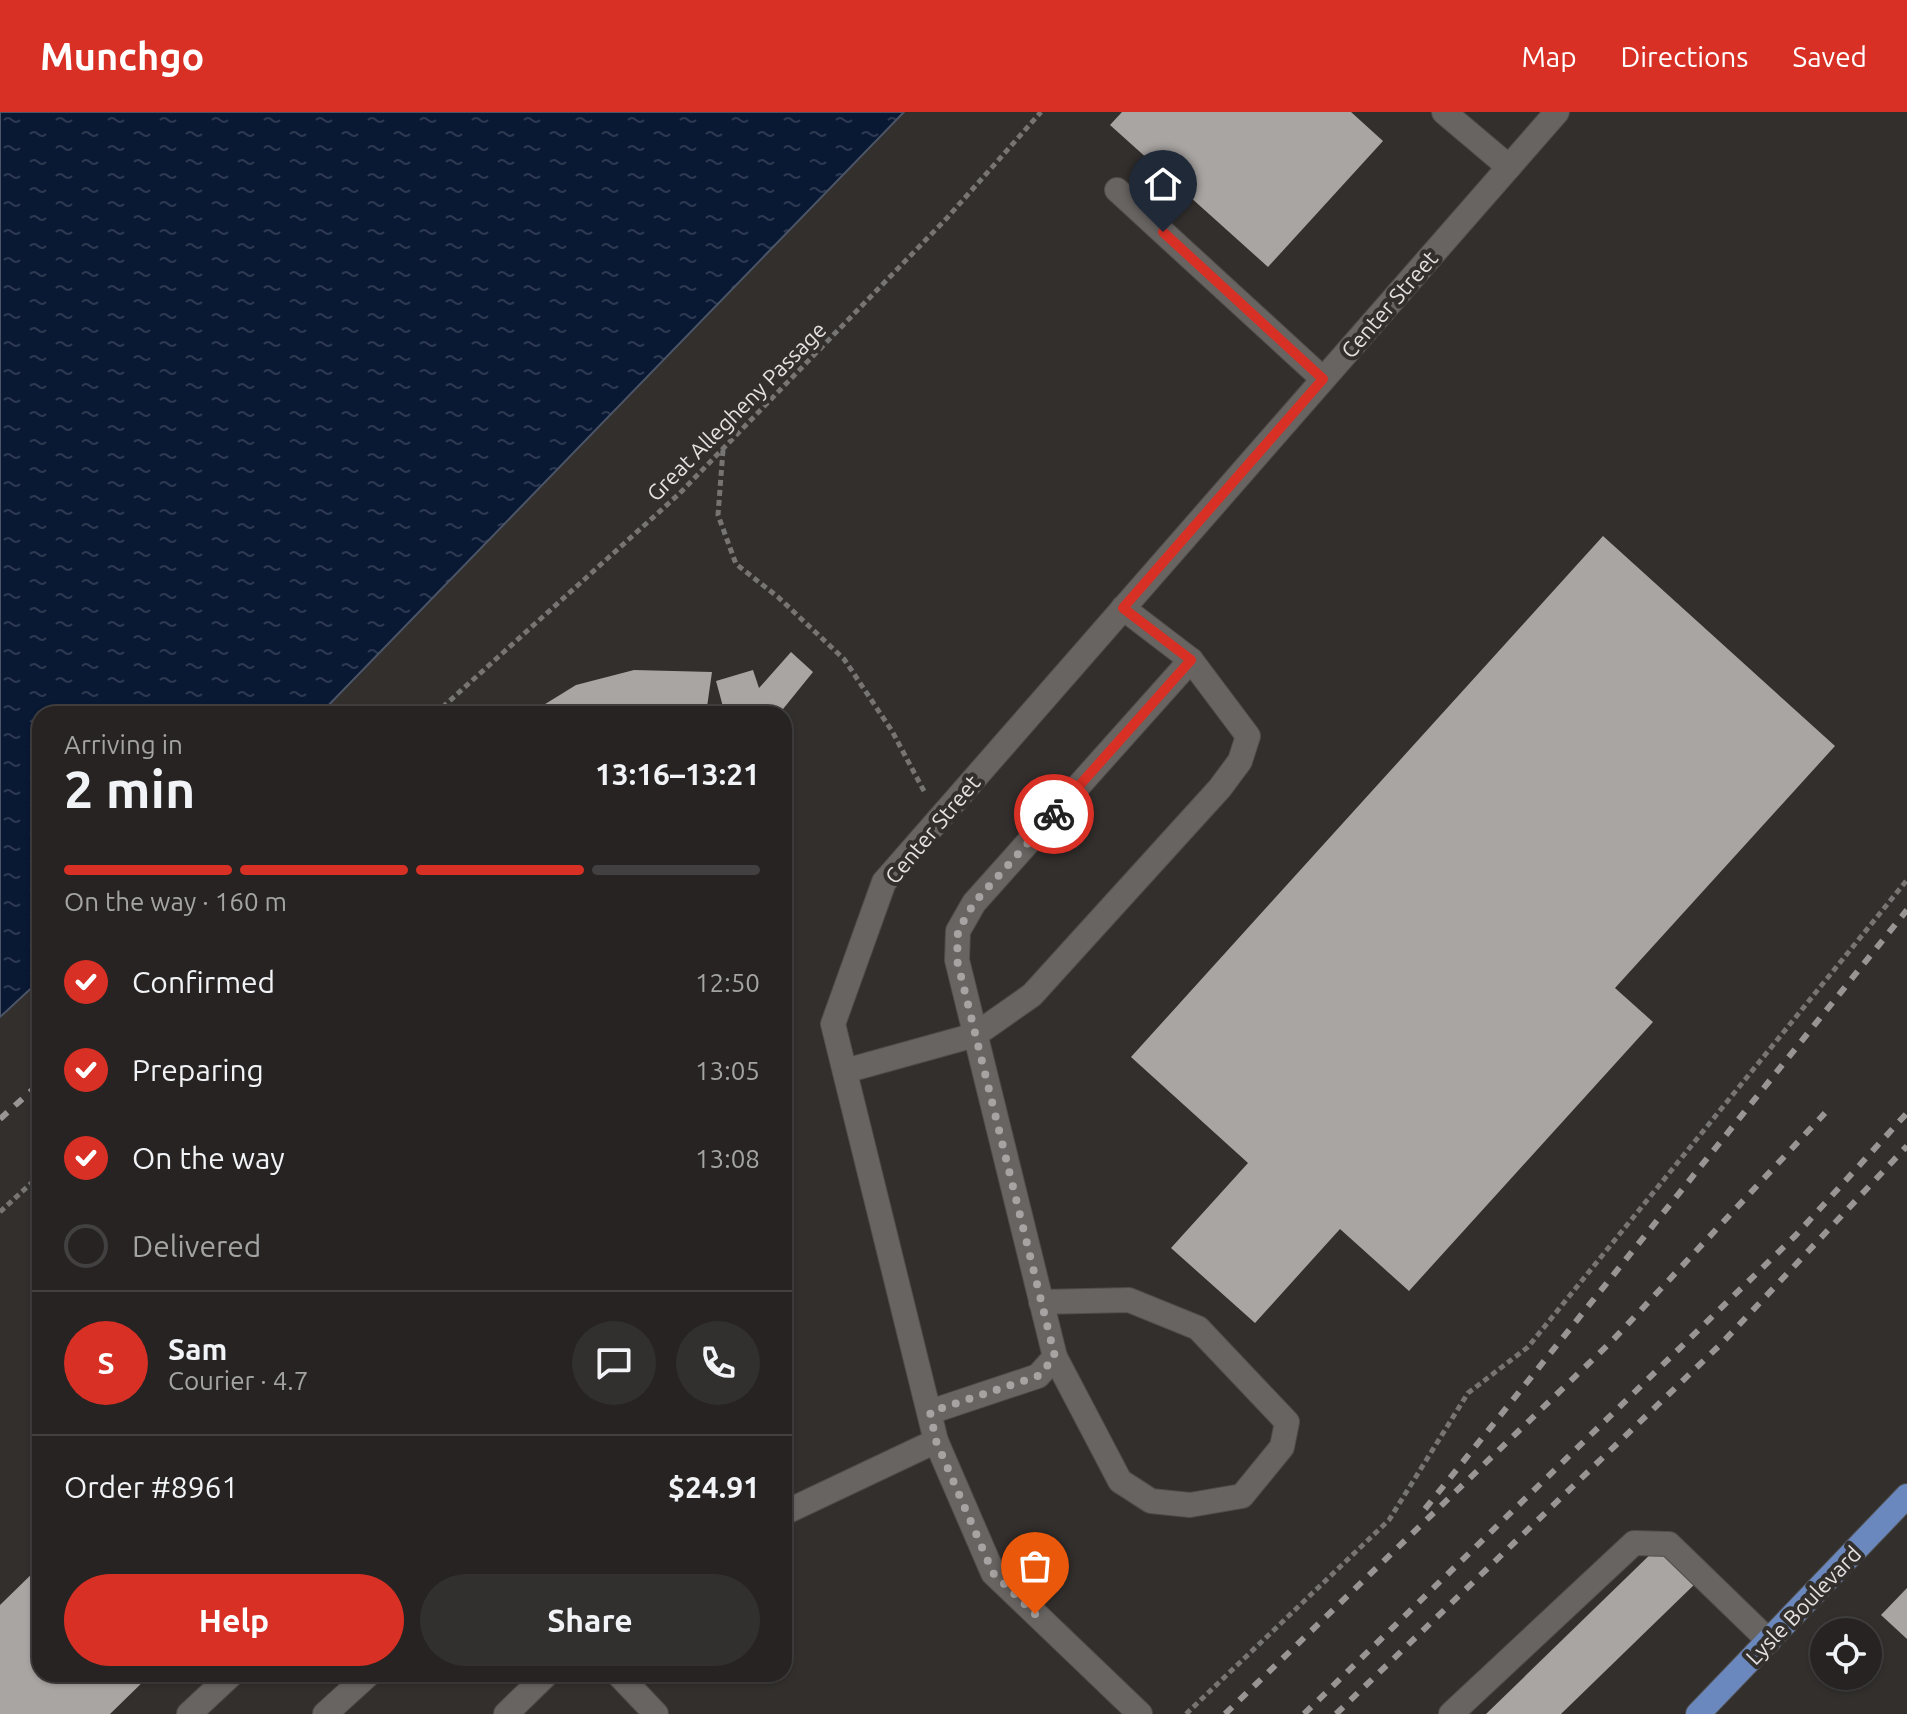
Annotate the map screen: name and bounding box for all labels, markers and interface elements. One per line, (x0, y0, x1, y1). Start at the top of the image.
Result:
text: Munchgo (40, 35, 204, 77)
text: Map (1521, 41, 1577, 72)
text: Directions (1621, 41, 1748, 72)
text: Saved (1792, 41, 1867, 72)
pin (1129, 150, 1197, 232)
icon: home (1141, 162, 1185, 206)
street label: Center Street (1336, 245, 1443, 363)
street label: Great Allegheny Passage (641, 316, 831, 506)
text: Arriving in (64, 730, 183, 759)
text: 13:16–13:21 (595, 757, 760, 791)
text: 2 min (64, 760, 195, 818)
street label: Center Street (879, 769, 985, 888)
courier (1014, 774, 1094, 854)
icon: bike (1032, 792, 1076, 836)
text: On the way · 160 m (64, 887, 287, 916)
icon: check (64, 960, 108, 1004)
text: Confirmed (132, 965, 275, 999)
text: 12:50 (695, 968, 760, 997)
icon: check (64, 1048, 108, 1092)
text: Preparing (132, 1053, 264, 1087)
text: 13:05 (695, 1056, 760, 1085)
icon: check (64, 1136, 108, 1180)
text: On the way (132, 1141, 285, 1175)
text: 13:08 (695, 1144, 760, 1173)
text: Delivered (132, 1229, 261, 1263)
button: chat (572, 1321, 656, 1405)
button: phone (676, 1321, 760, 1405)
text: Sam (168, 1332, 227, 1366)
text: S (97, 1346, 115, 1380)
text: Courier · 4.7 (168, 1366, 308, 1395)
text: Order #8961 (64, 1470, 238, 1504)
text: $24.91 (668, 1470, 760, 1504)
pin (1001, 1532, 1069, 1614)
street label: Lysle Boulevard (1740, 1541, 1866, 1669)
icon: bag (1013, 1544, 1057, 1588)
button: Help (64, 1574, 404, 1666)
button: Share (420, 1574, 760, 1666)
map controls (1810, 1618, 1882, 1690)
button: locate (1810, 1618, 1882, 1690)

